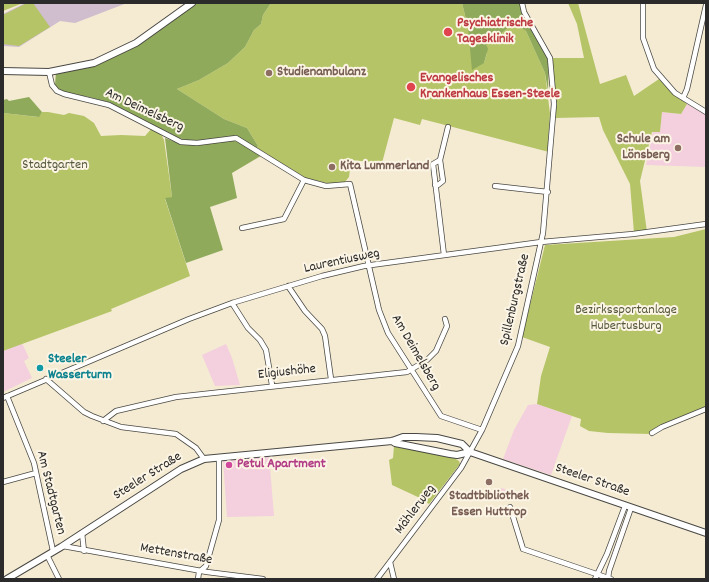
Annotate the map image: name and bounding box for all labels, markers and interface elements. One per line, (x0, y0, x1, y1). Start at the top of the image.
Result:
place label: Psychiatrische Tagesklinik (457, 16, 533, 48)
marker: Psychiatrische Tagesklinik (442, 26, 454, 38)
place label: Studienambulanz (277, 65, 366, 81)
marker: Studienambulanz (264, 68, 274, 78)
place label: Evangelisches Krankenhaus Essen-Steele (420, 71, 560, 104)
marker: Evangelisches Krankenhaus Essen-Steele (405, 81, 417, 93)
street label: Am Deimelsberg (102, 85, 186, 137)
place label: Schule am Lönsberg (617, 132, 670, 164)
marker: Schule am Lönsberg (673, 143, 683, 153)
park label: Stadtgarten (22, 158, 88, 174)
place label: Kita Lummerland (340, 159, 429, 175)
marker: Kita Lummerland (327, 162, 337, 172)
street label: Laurentiusweg (303, 246, 381, 278)
street label: Spillenburgstraße (497, 253, 535, 347)
park label: Bezirkssportanlage Hubertusburg (575, 303, 677, 336)
street label: Am Deimelsberg (386, 312, 444, 394)
place label: Steeler Wasserturm (48, 352, 112, 384)
street label: Eligiushöhe (257, 362, 317, 384)
marker: Steeler Wasserturm (35, 363, 45, 373)
street label: Am Stadtgarten (31, 449, 69, 537)
street label: Steeler Straße (111, 449, 185, 505)
place label: Petul Apartment (237, 457, 326, 473)
marker: Petul Apartment (224, 460, 234, 470)
street label: Steeler Straße (553, 460, 631, 502)
marker: Stadtbibliothek Essen Huttrop (484, 477, 494, 487)
street label: Mählerweg (392, 482, 440, 538)
place label: Stadtbibliothek Essen Huttrop (449, 489, 529, 522)
street label: Mettenstraße (139, 540, 213, 570)

